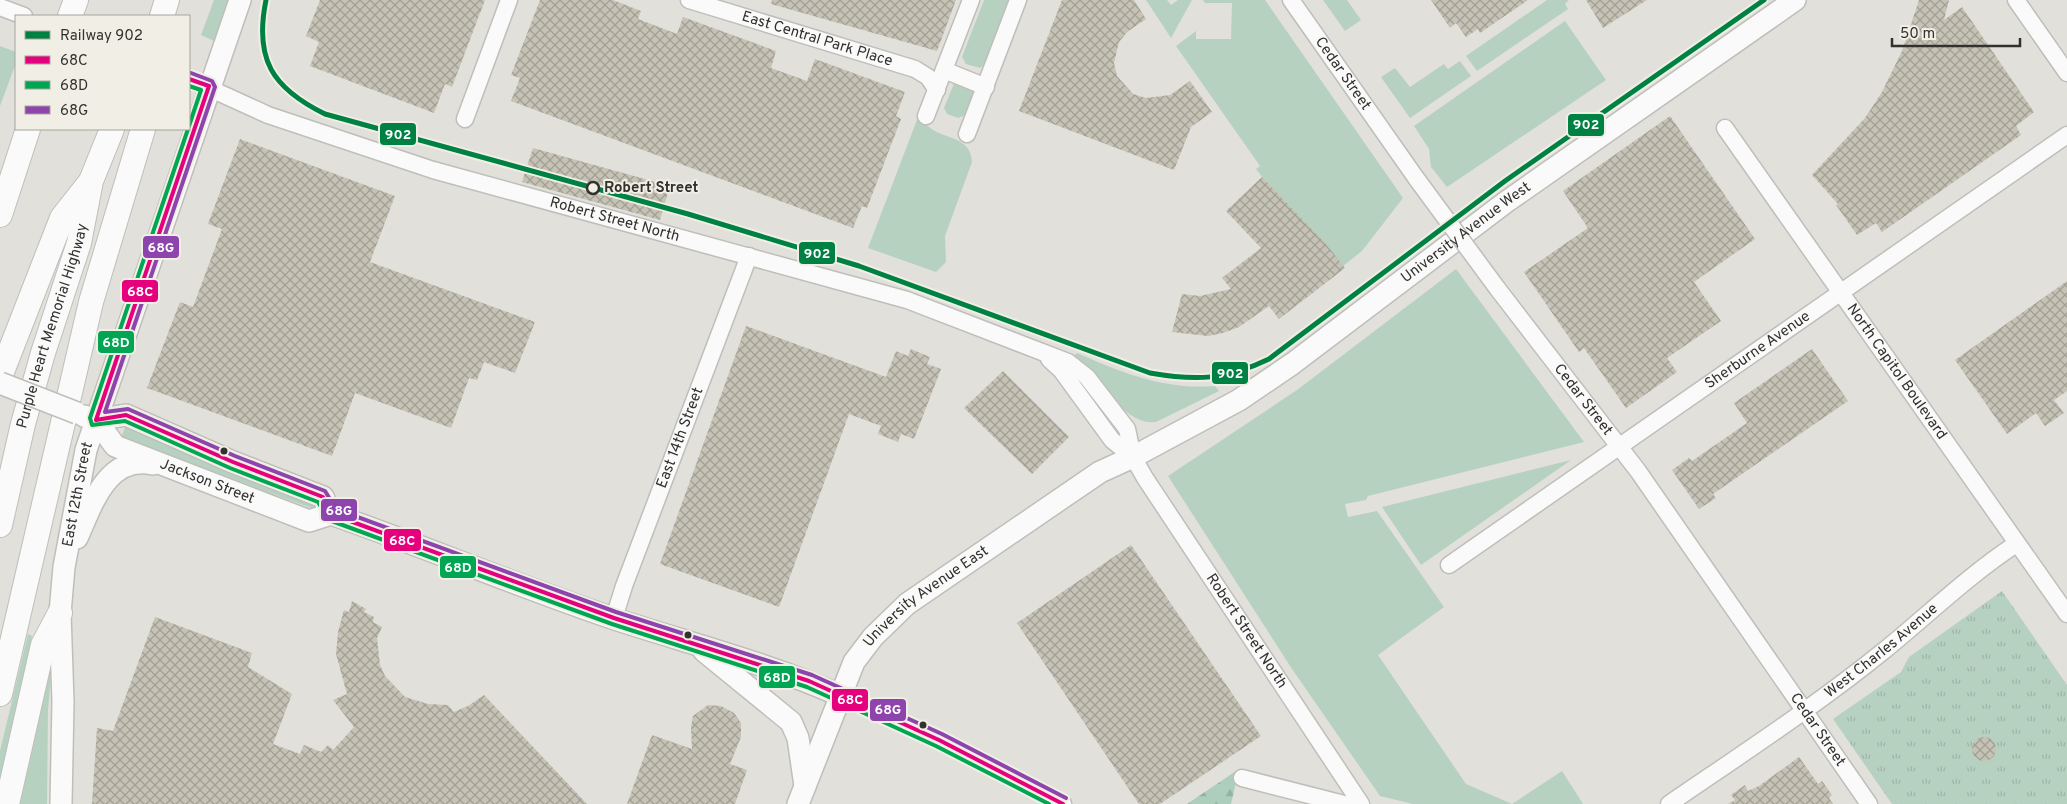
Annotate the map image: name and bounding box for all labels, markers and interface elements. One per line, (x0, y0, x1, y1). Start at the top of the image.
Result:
street label: East Central Park Place (739, 7, 895, 71)
legend (15, 15, 190, 130)
scale bar (1892, 15, 2020, 47)
text: 50 m (1900, 25, 1935, 44)
text: Railway 902 (60, 27, 143, 46)
street label: Cedar Street (1310, 33, 1375, 114)
text: 68C (60, 52, 88, 71)
text: 68D (60, 77, 88, 96)
text: 68G (60, 102, 88, 121)
line badge: 902 (1567, 113, 1605, 137)
text: 902 (1573, 117, 1599, 134)
line badge: 902 (379, 122, 417, 146)
text: 902 (385, 127, 411, 144)
street label: University Avenue West (1397, 178, 1535, 287)
place label: Robert Street (604, 179, 699, 198)
marker: Robert Street (586, 181, 600, 195)
street label: Robert Street North (547, 193, 682, 247)
street label: Purple Heart Memorial Highway (13, 222, 92, 431)
line badge: 68G (142, 235, 180, 259)
text: 68G (148, 240, 174, 257)
line badge: 902 (798, 241, 836, 265)
text: 902 (804, 246, 830, 263)
line badge: 68C (121, 279, 159, 303)
text: 68C (127, 284, 153, 301)
street label: North Capitol Boulevard (1842, 300, 1951, 443)
street label: Sherburne Avenue (1701, 307, 1814, 394)
line badge: 68D (97, 330, 135, 354)
text: 68D (102, 335, 130, 352)
street label: Cedar Street (1549, 360, 1617, 439)
line badge: 902 (1211, 361, 1249, 385)
text: 902 (1217, 366, 1243, 383)
street label: East 14th Street (652, 385, 708, 491)
street label: East 12th Street (58, 439, 98, 549)
unlabelled marker (219, 446, 229, 456)
street label: Jackson Street (157, 455, 257, 509)
line badge: 68G (320, 498, 358, 522)
text: 68G (326, 503, 352, 520)
line badge: 68C (383, 528, 422, 552)
text: 68C (389, 533, 415, 550)
street label: University Avenue East (859, 542, 992, 651)
line badge: 68D (439, 555, 477, 579)
text: 68D (444, 560, 472, 577)
street label: Robert Street North (1202, 570, 1291, 692)
street label: West Charles Avenue (1821, 599, 1942, 702)
unlabelled marker (683, 630, 693, 640)
line badge: 68D (758, 665, 796, 689)
text: 68D (763, 670, 791, 687)
line badge: 68C (831, 688, 869, 712)
street label: Cedar Street (1785, 689, 1850, 770)
text: 68C (837, 692, 863, 709)
line badge: 68G (869, 698, 907, 722)
text: 68G (875, 702, 901, 719)
unlabelled marker (918, 720, 928, 730)

